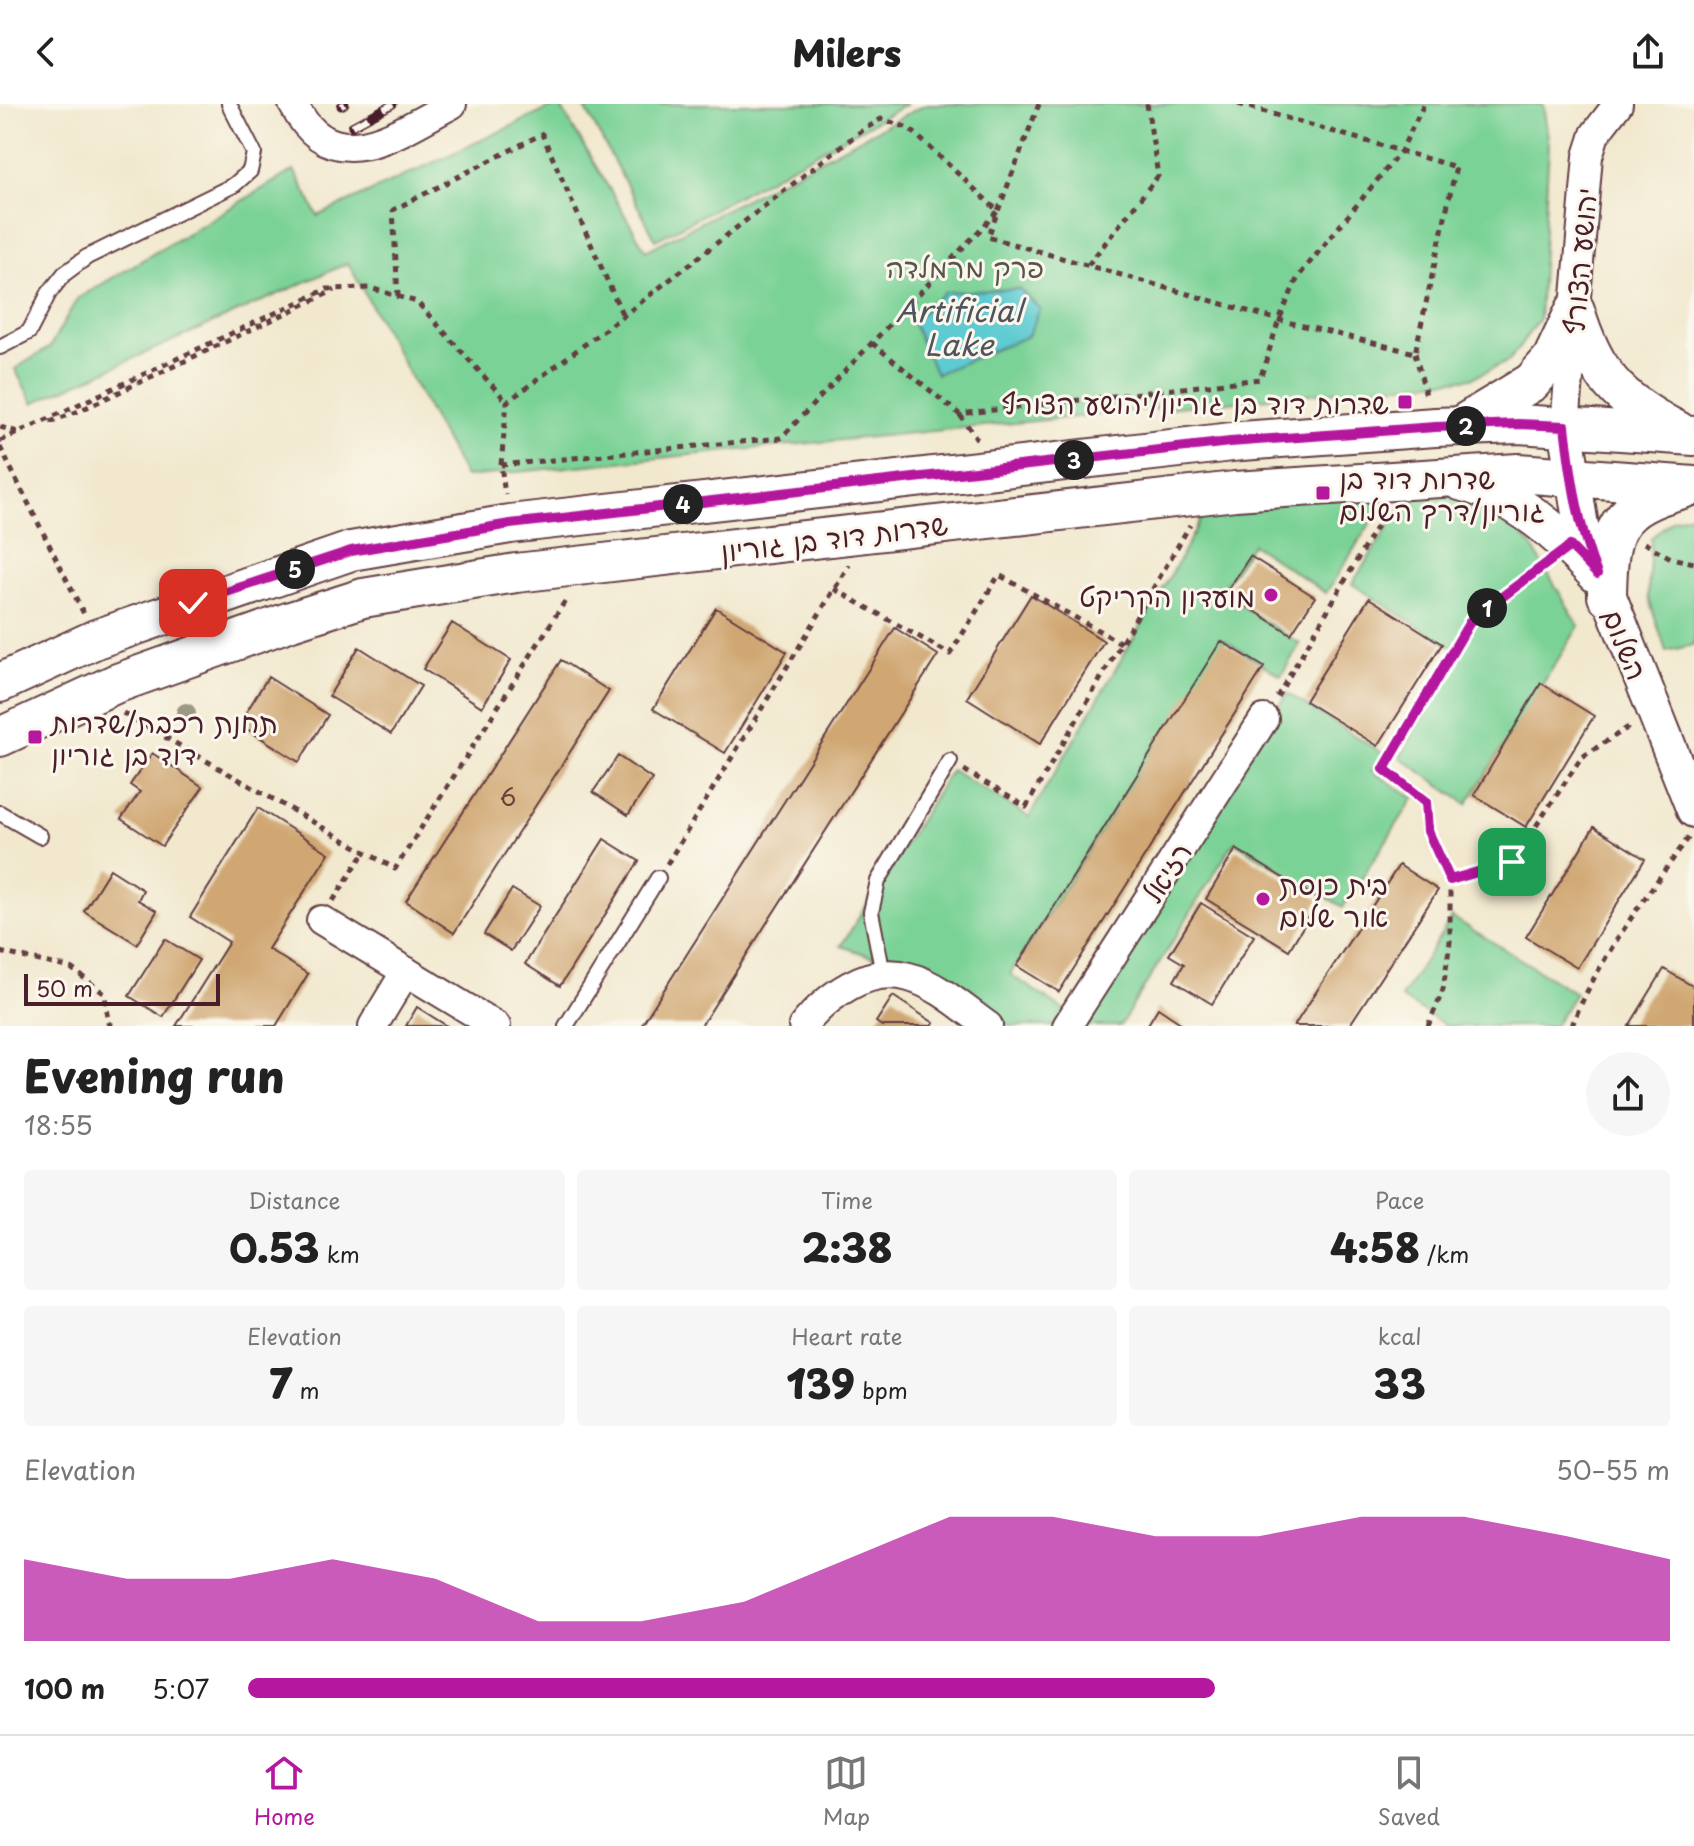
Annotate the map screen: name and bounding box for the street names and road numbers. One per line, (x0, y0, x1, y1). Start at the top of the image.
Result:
street label: יהושע הצורף (1551, 186, 1607, 336)
street label: שדרות דוד בן גוריון (718, 502, 950, 572)
street label: השלום (1592, 602, 1660, 686)
street label: רזיאל (1130, 833, 1202, 911)

